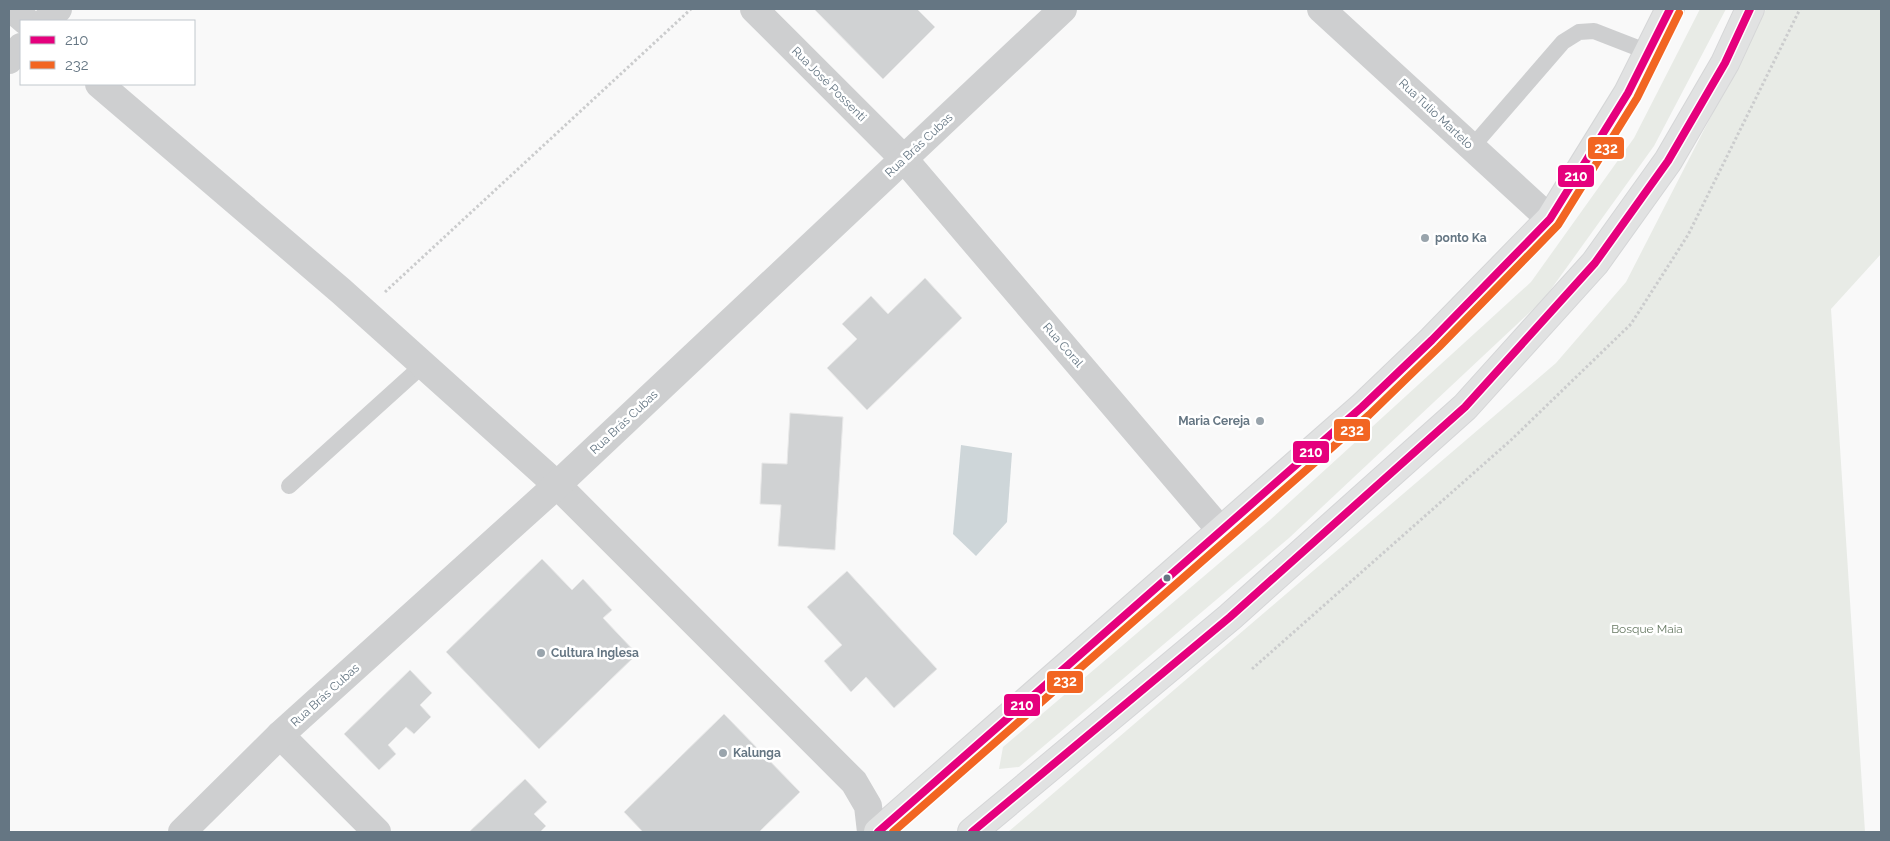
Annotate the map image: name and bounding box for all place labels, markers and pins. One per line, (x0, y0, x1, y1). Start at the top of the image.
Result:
place label: ponto Ka (1435, 231, 1487, 245)
marker: ponto Ka (1419, 232, 1431, 244)
place label: Maria Cereja (1178, 414, 1250, 428)
marker: Maria Cereja (1254, 415, 1266, 427)
unlabelled marker (1162, 573, 1172, 583)
place label: Cultura Inglesa (551, 646, 639, 660)
marker: Cultura Inglesa (535, 647, 547, 659)
place label: Kalunga (733, 746, 781, 760)
marker: Kalunga (717, 747, 729, 759)

